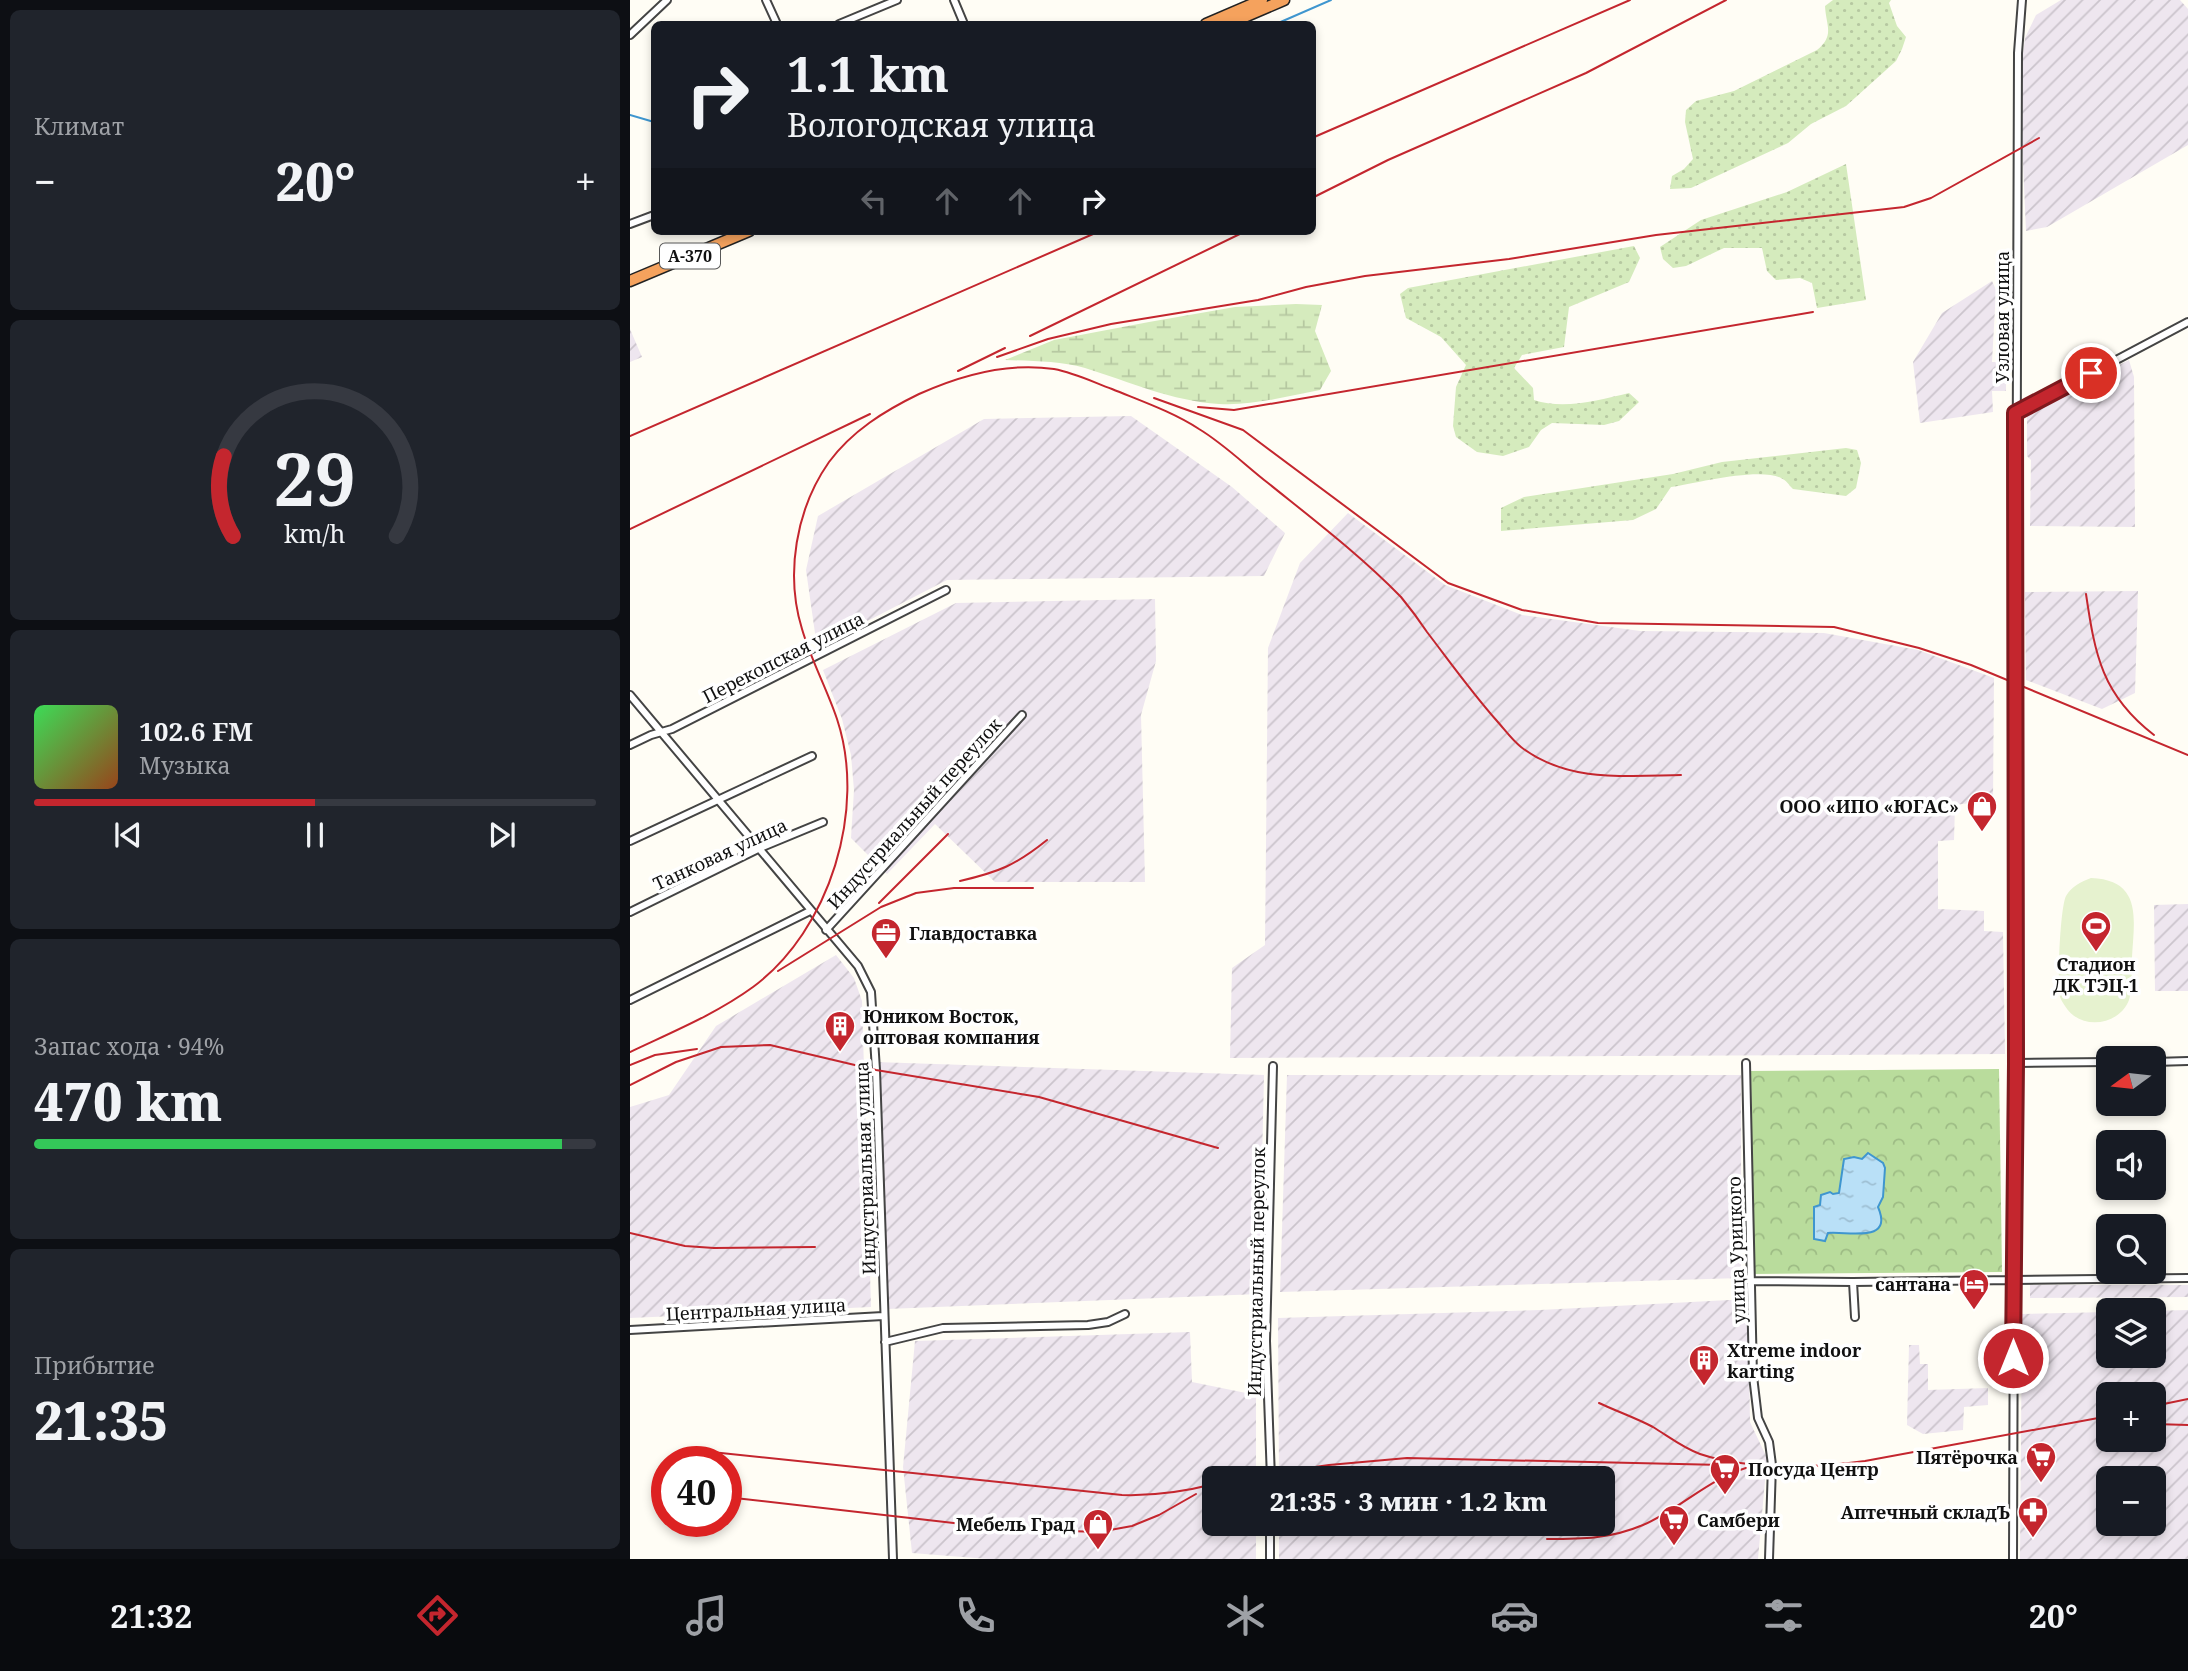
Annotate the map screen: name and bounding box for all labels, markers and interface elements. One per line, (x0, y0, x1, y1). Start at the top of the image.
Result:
text: 1.1 km (787, 40, 949, 106)
icon: right (672, 49, 763, 140)
text: Вологодская улица (787, 103, 1096, 146)
text: Климат (34, 110, 124, 142)
text: 20° (275, 145, 355, 216)
text: − (34, 155, 56, 207)
text: + (575, 155, 596, 207)
icon: left (855, 182, 893, 220)
icon: ahead (928, 182, 966, 220)
icon: ahead (1001, 182, 1039, 220)
icon: right (1074, 182, 1112, 220)
road number: А-370 (660, 244, 720, 268)
street label: Узловая улица (1990, 251, 2014, 383)
pin (2061, 343, 2121, 403)
icon: arrive (2072, 354, 2110, 392)
text: 29 (274, 428, 356, 527)
text: km/h (284, 515, 346, 549)
street label: Перекопская улица (698, 606, 868, 708)
street label: Индустриальный переулок (822, 712, 1007, 914)
text: 102.6 FM (139, 713, 253, 749)
text: Музыка (139, 749, 231, 781)
shop icon: ООО «ИПО «ЮГАС» (1965, 789, 1999, 833)
place label: ООО «ИПО «ЮГАС» (1779, 794, 1959, 818)
street label: Танковая улица (649, 812, 791, 896)
icon: previous (109, 816, 147, 854)
icon: pause (296, 816, 334, 854)
icon: next (483, 816, 521, 854)
sports icon: Стадион ДК ТЭЦ-1 (2079, 909, 2113, 953)
office icon: Главдоставка (869, 916, 903, 960)
place label: Главдоставка (909, 921, 1038, 945)
place label: Стадион ДК ТЭЦ-1 (2053, 952, 2139, 997)
place label: Юником Восток, оптовая компания (863, 1004, 1039, 1049)
building icon: Юником Восток, оптовая компания (823, 1009, 857, 1053)
text: Запас хода · 94% (34, 1030, 224, 1062)
north arrow (2096, 1046, 2166, 1116)
map controls (2096, 1046, 2166, 1536)
street label: Индустриальная улица (849, 1061, 881, 1275)
text: 470 km (34, 1065, 222, 1136)
button: sound (2096, 1130, 2166, 1200)
street label: Индустриальный переулок (1242, 1147, 1270, 1397)
street label: улица Урицкого (1721, 1176, 1751, 1324)
button: search (2096, 1214, 2166, 1284)
hotel icon: сантана (1957, 1267, 1991, 1311)
place label: сантана (1875, 1272, 1951, 1296)
street label: Центральная улица (665, 1292, 847, 1326)
button: layers (2096, 1298, 2166, 1368)
position arrow (1976, 1321, 2050, 1395)
place label: Xtreme indoor karting (1727, 1338, 1862, 1383)
building icon: Xtreme indoor karting (1687, 1343, 1721, 1387)
text: Прибытие (34, 1349, 155, 1381)
button: + (2096, 1382, 2166, 1452)
text: 21:35 (34, 1384, 168, 1455)
supermarket icon: Пятёрочка (2024, 1440, 2058, 1484)
place label: Пятёрочка (1916, 1445, 2018, 1469)
speed limit sign: 40 (651, 1446, 742, 1537)
supermarket icon: Посуда Центр (1708, 1452, 1742, 1496)
place label: Посуда Центр (1748, 1457, 1879, 1481)
button: − (2096, 1466, 2166, 1536)
text: 21:35 · 3 мин · 1.2 km (1270, 1483, 1547, 1519)
pharmacy icon: Аптечный складЪ (2016, 1495, 2050, 1539)
place label: Аптечный складЪ (1841, 1500, 2010, 1524)
supermarket icon: Самбери (1657, 1503, 1691, 1547)
shop icon: Мебель Град (1081, 1507, 1115, 1551)
place label: Самбери (1697, 1508, 1780, 1532)
place label: Мебель Град (956, 1512, 1075, 1536)
icon: directions (413, 1591, 462, 1640)
icon: music (682, 1591, 731, 1640)
icon: phone (951, 1591, 1000, 1640)
icon: climate (1221, 1591, 1270, 1640)
icon: car (1490, 1591, 1539, 1640)
icon: filters (1759, 1591, 1808, 1640)
text: 21:32 (110, 1594, 192, 1637)
text: 20° (2029, 1594, 2078, 1637)

